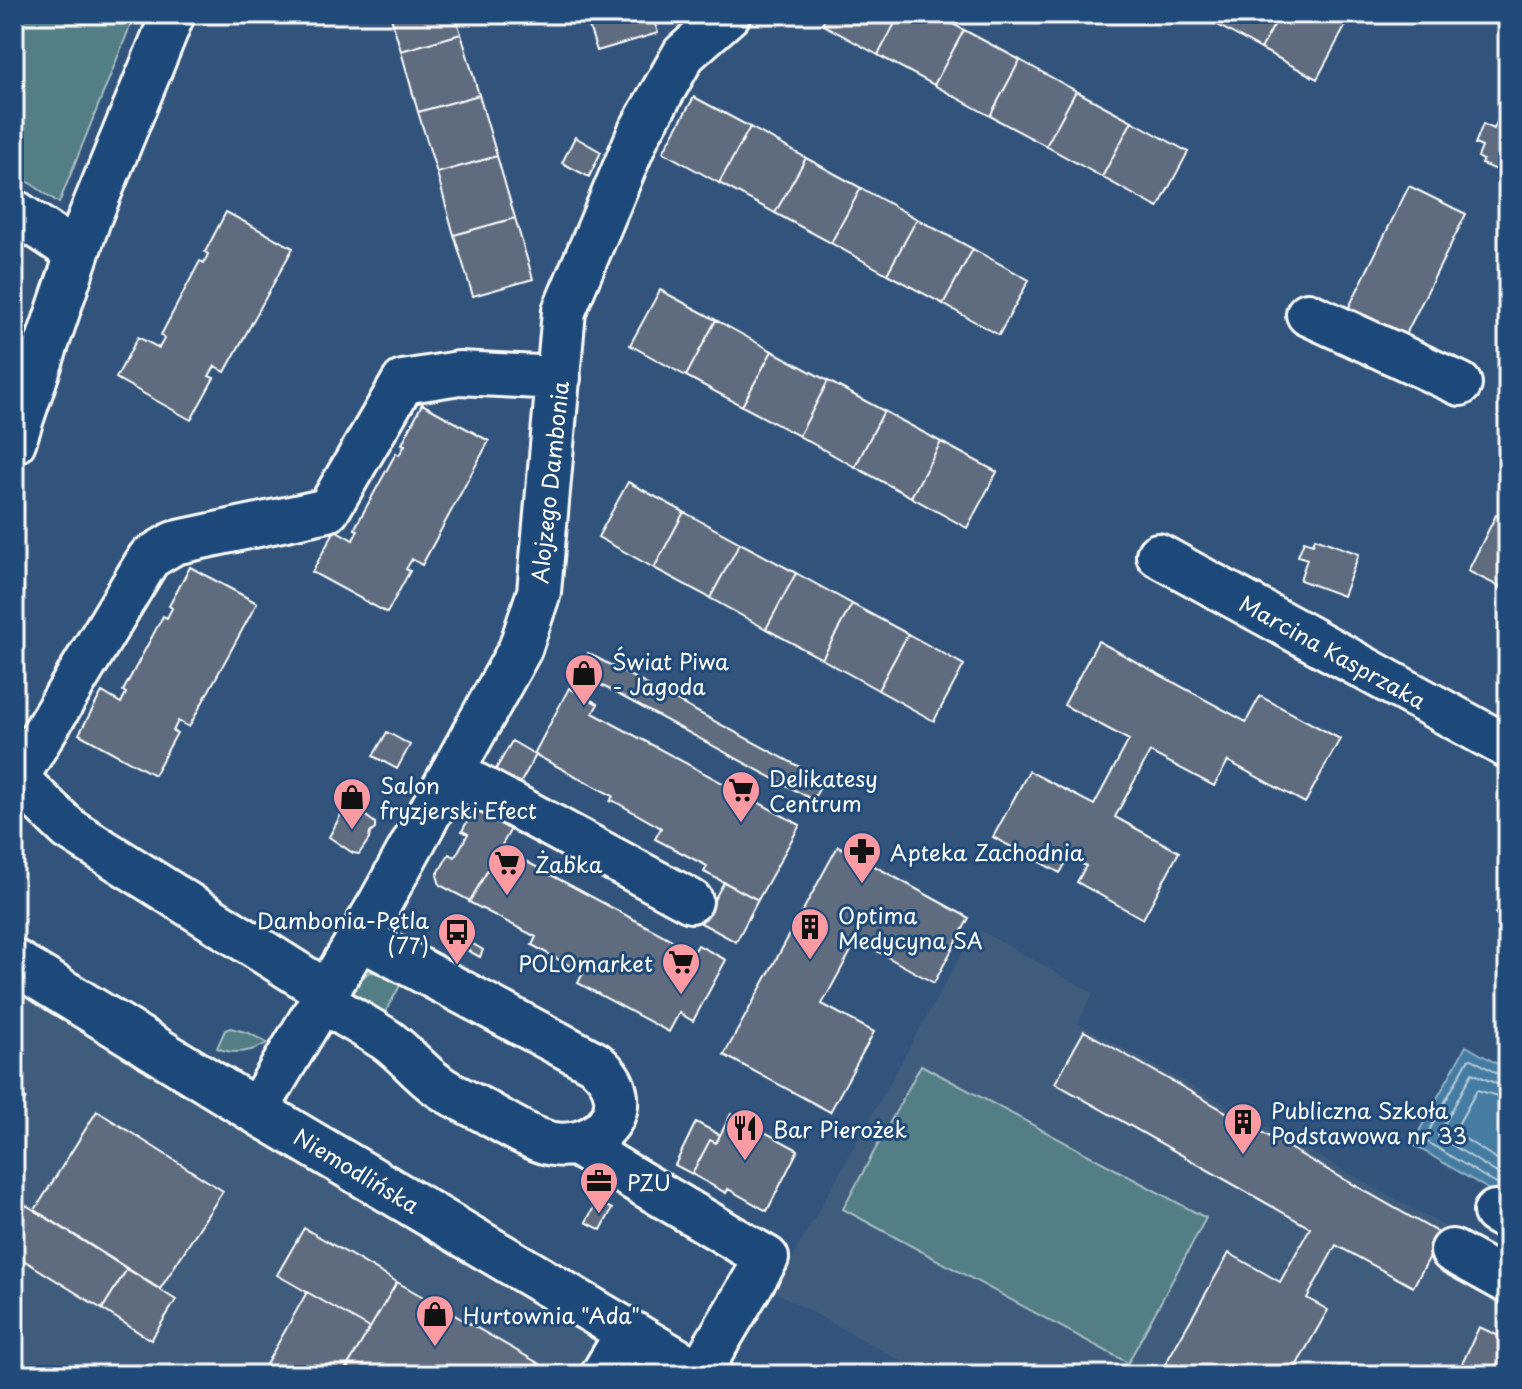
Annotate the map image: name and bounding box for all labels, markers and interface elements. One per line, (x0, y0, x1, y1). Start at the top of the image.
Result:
street label: Alojzego Dambonia (522, 379, 576, 585)
street label: Marcina Kasprzaka (1234, 586, 1433, 716)
place label: Świat Piwa - Jagoda (612, 644, 729, 702)
shop icon: Świat Piwa - Jagoda (563, 652, 605, 707)
place label: Delikatesy Centrum (769, 761, 878, 819)
place label: Salon fryzjerski Efect (380, 768, 537, 826)
supermarket icon: Delikatesy Centrum (720, 769, 762, 824)
shop icon: Salon fryzjerski Efect (331, 776, 373, 831)
pharmacy icon: Apteka Zachodnia (841, 830, 883, 885)
place label: Apteka Zachodnia (890, 835, 1085, 868)
supermarket icon: Żabka (486, 842, 528, 897)
place label: Żabka (535, 847, 603, 880)
place label: Optima Medycyna SA (838, 898, 983, 956)
place label: Dambonia-Pętla (77) (257, 903, 429, 961)
building icon: Optima Medycyna SA (789, 906, 831, 961)
bus stop icon: Dambonia-Pętla (77) (436, 911, 478, 966)
supermarket icon: POLOmarket (660, 941, 702, 996)
place label: POLOmarket (518, 946, 653, 979)
place label: Publiczna Szkoła Podstawowa nr 33 (1271, 1093, 1467, 1151)
building icon: Publiczna Szkoła Podstawowa nr 33 (1222, 1101, 1264, 1156)
restaurant icon: Bar Pierożek (724, 1107, 766, 1162)
place label: Bar Pierożek (773, 1112, 907, 1145)
street label: Niemodlińska (288, 1120, 427, 1221)
office icon: PZU (578, 1160, 620, 1215)
place label: PZU (627, 1165, 671, 1198)
shop icon: Hurtownia "Ada" (414, 1293, 456, 1348)
place label: Hurtownia "Ada" (463, 1298, 640, 1331)

